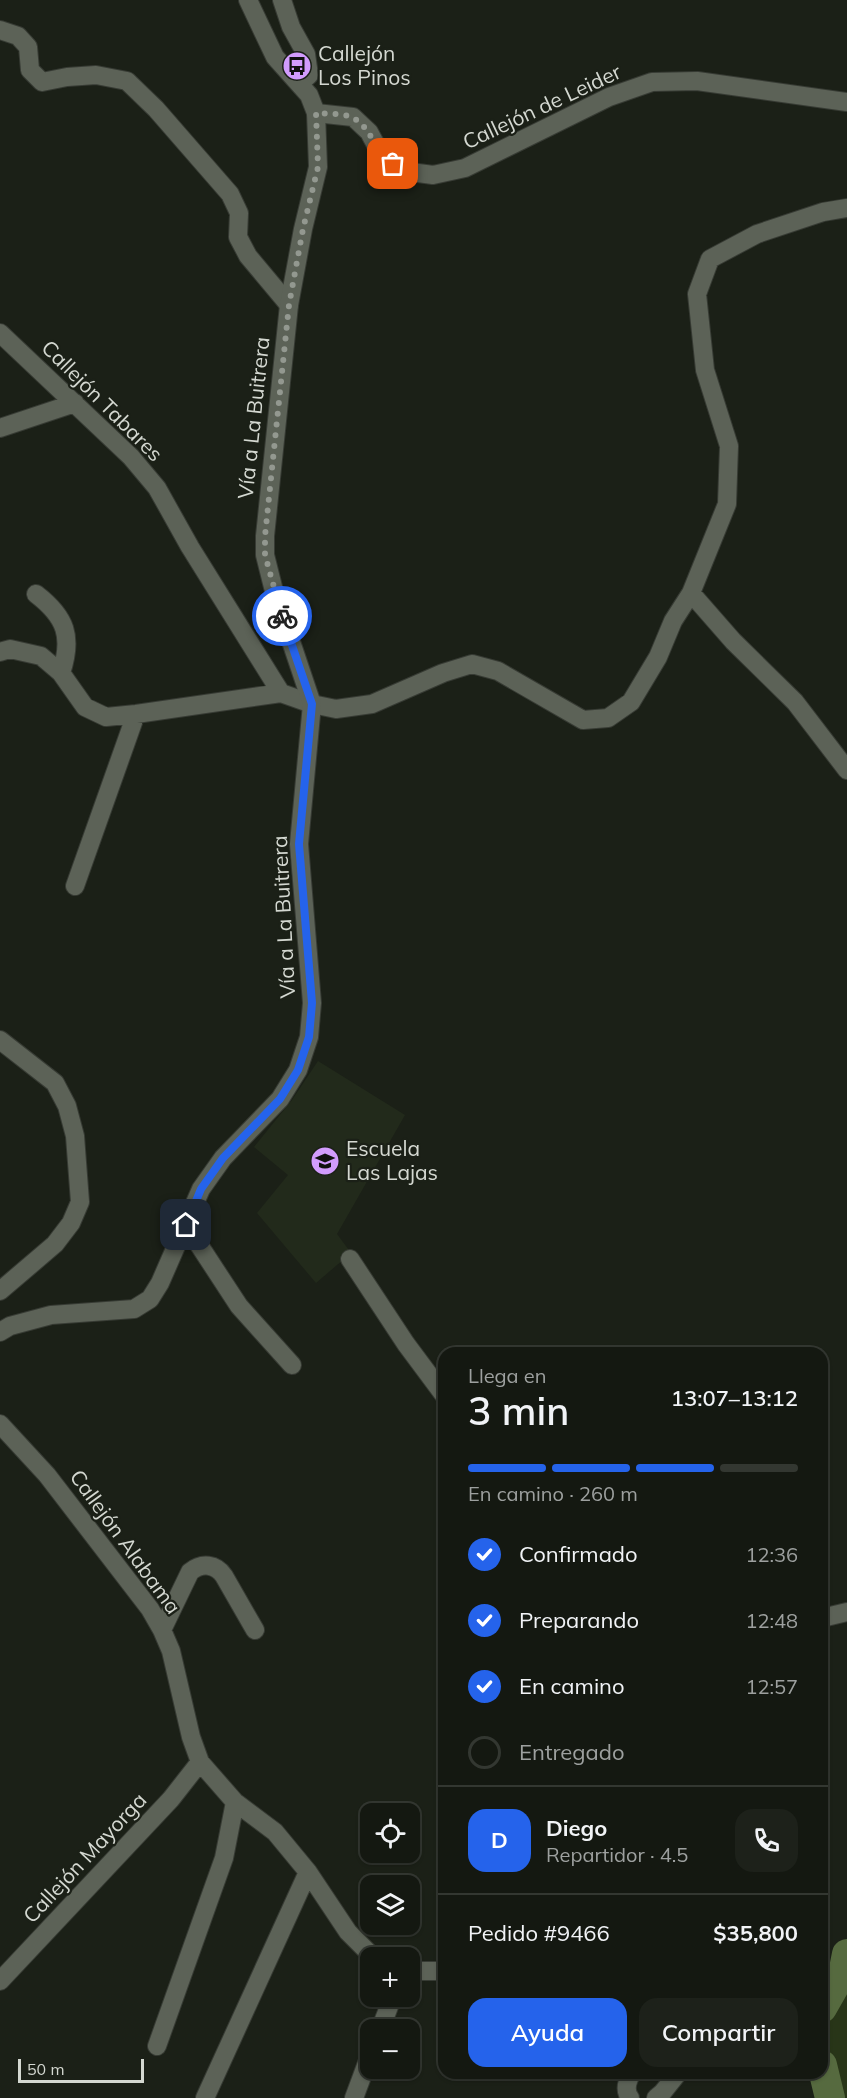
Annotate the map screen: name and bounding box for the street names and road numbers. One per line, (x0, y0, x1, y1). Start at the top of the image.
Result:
street label: Callejón de Leider (458, 58, 625, 154)
street label: Callejón Tabares (37, 334, 169, 466)
street label: Vía a La Buitrera (232, 335, 274, 500)
street label: Vía a La Buitrera (266, 835, 300, 999)
street label: Callejón Alabama (65, 1464, 187, 1619)
street label: Callejón Mayorga (17, 1787, 151, 1928)

